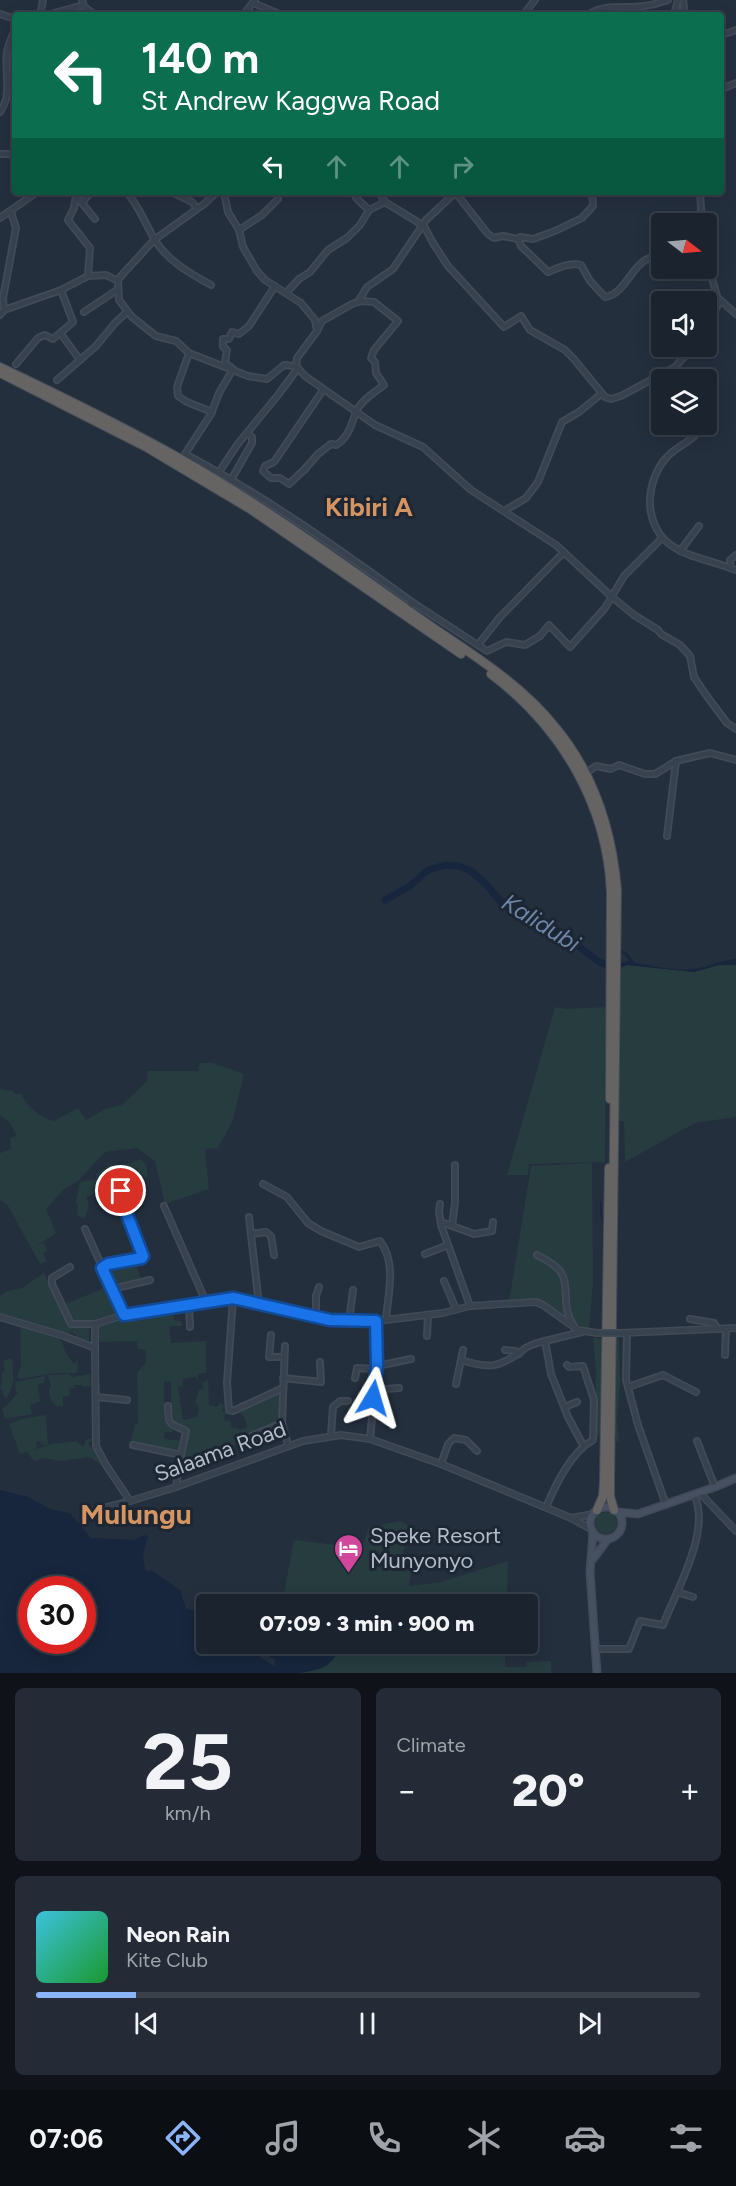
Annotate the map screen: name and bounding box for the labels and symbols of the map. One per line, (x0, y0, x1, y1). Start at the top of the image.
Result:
north arrow (651, 213, 717, 279)
district label: Kibiri A (325, 491, 413, 523)
water label: Kalidubi (497, 887, 586, 958)
pin (95, 1165, 146, 1216)
position arrow (341, 1366, 405, 1430)
street label: Salaama Road (151, 1415, 290, 1488)
district label: Mulungu (80, 1497, 192, 1531)
place label: Speke Resort Munyonyo (370, 1522, 501, 1574)
hotel icon: Speke Resort Munyonyo (333, 1532, 365, 1574)
speed limit sign: 30 (18, 1576, 96, 1654)

